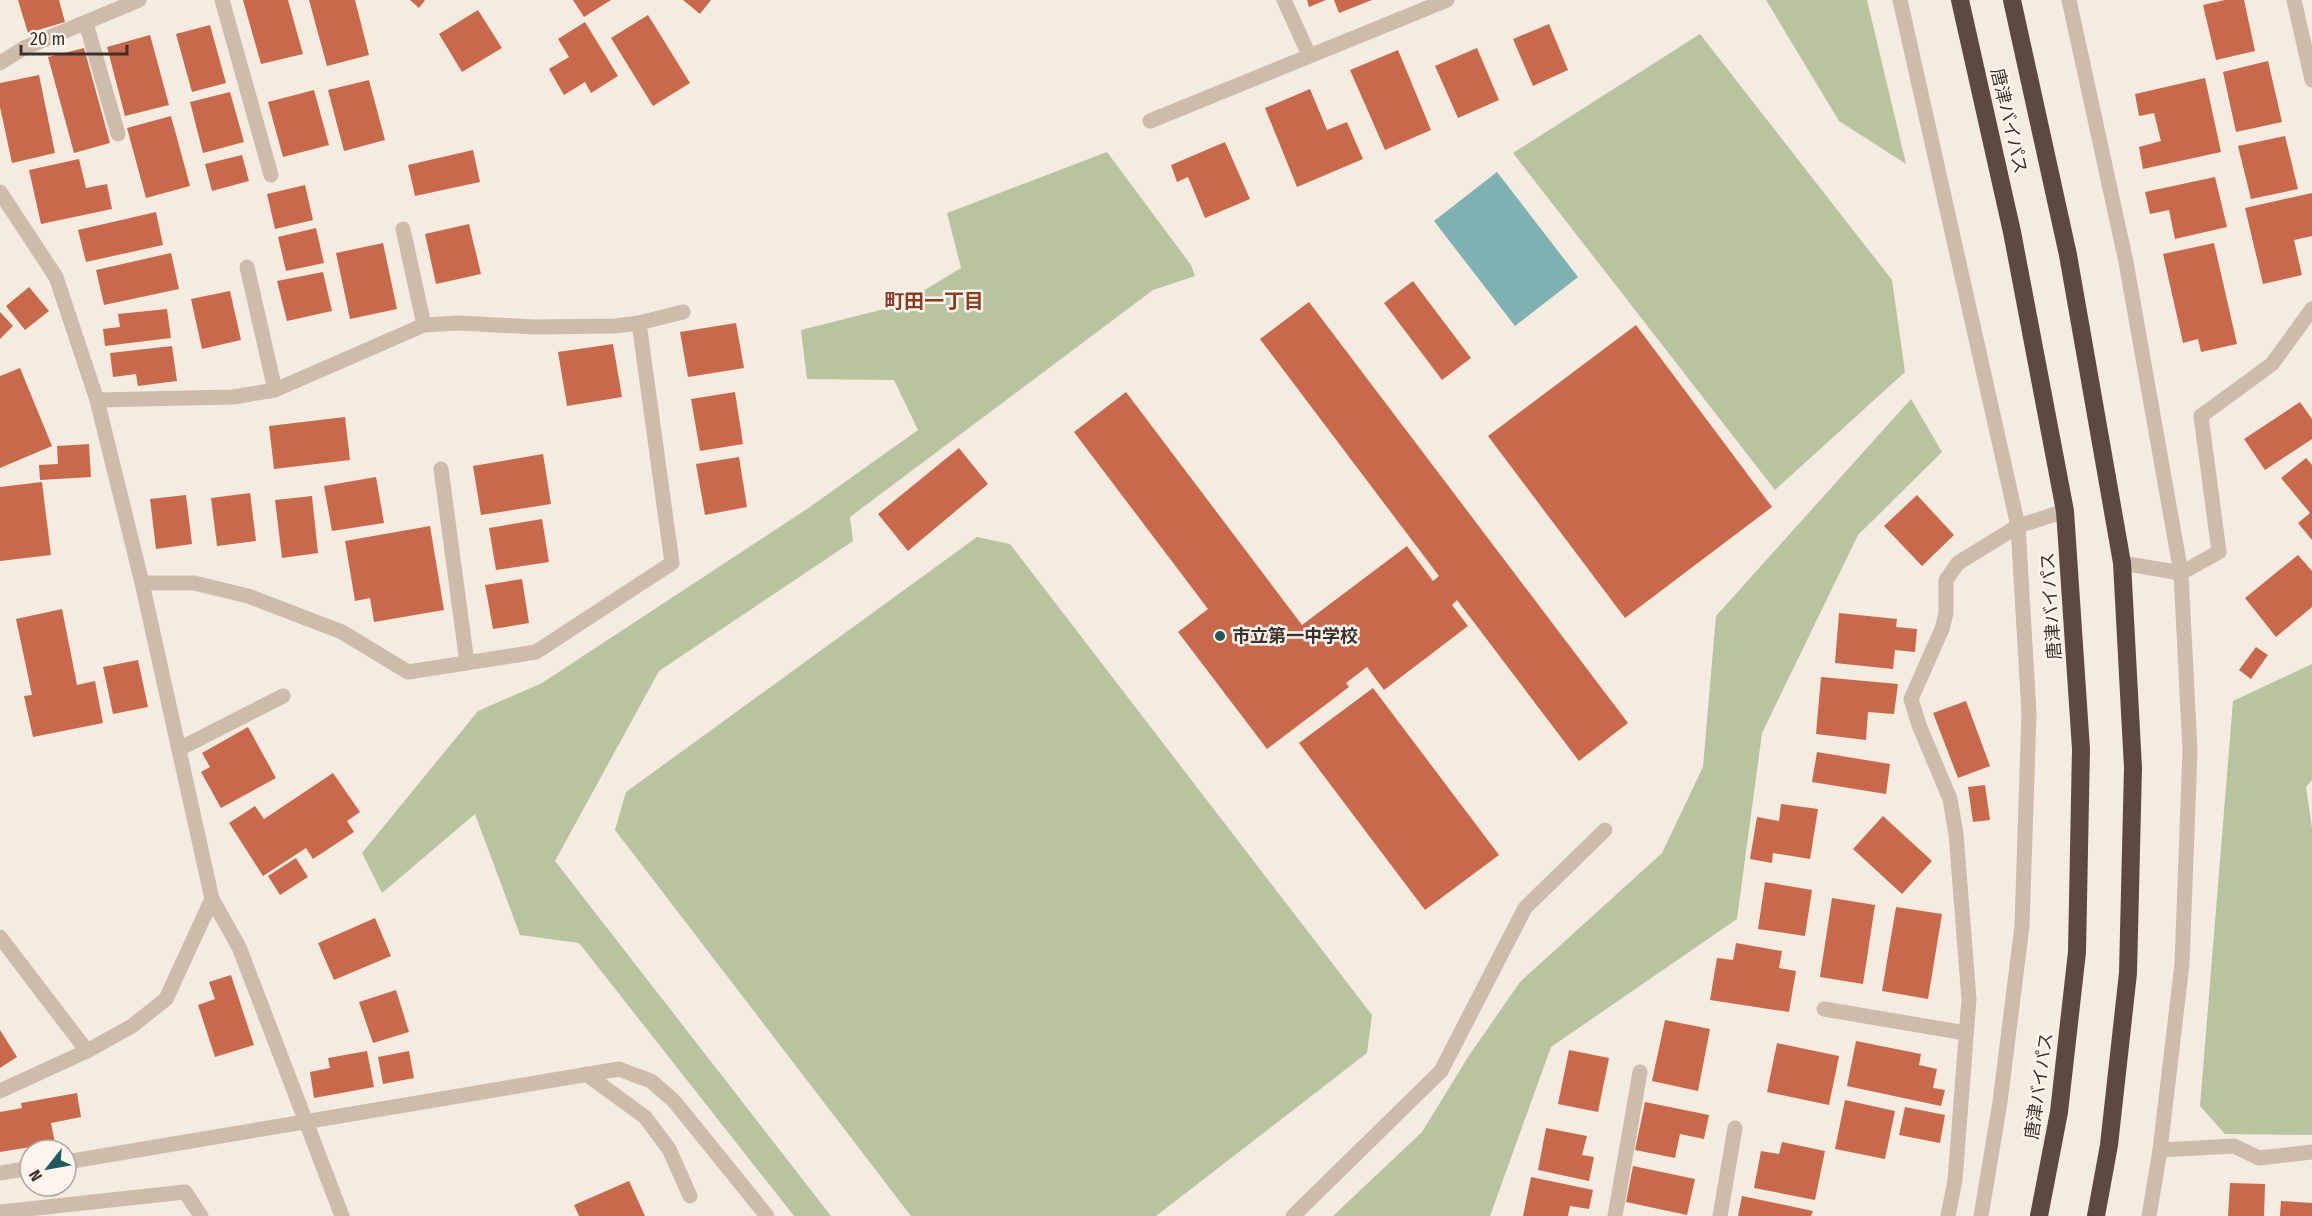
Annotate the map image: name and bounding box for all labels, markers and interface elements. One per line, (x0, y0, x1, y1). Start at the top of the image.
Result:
scale bar (21, 18, 128, 56)
text: 20 m (30, 28, 65, 50)
street label: 唐津バイパス (1986, 66, 2032, 176)
district label: 町田一丁目 (884, 289, 984, 313)
street label: 唐津バイパス (2036, 552, 2066, 660)
place label: 市立第一中学校 (1232, 625, 1358, 647)
marker: 市立第一中学校 (1213, 629, 1227, 643)
street label: 唐津バイパス (2021, 1031, 2057, 1141)
north arrow (18, 1138, 78, 1198)
text: N (25, 1166, 46, 1184)

